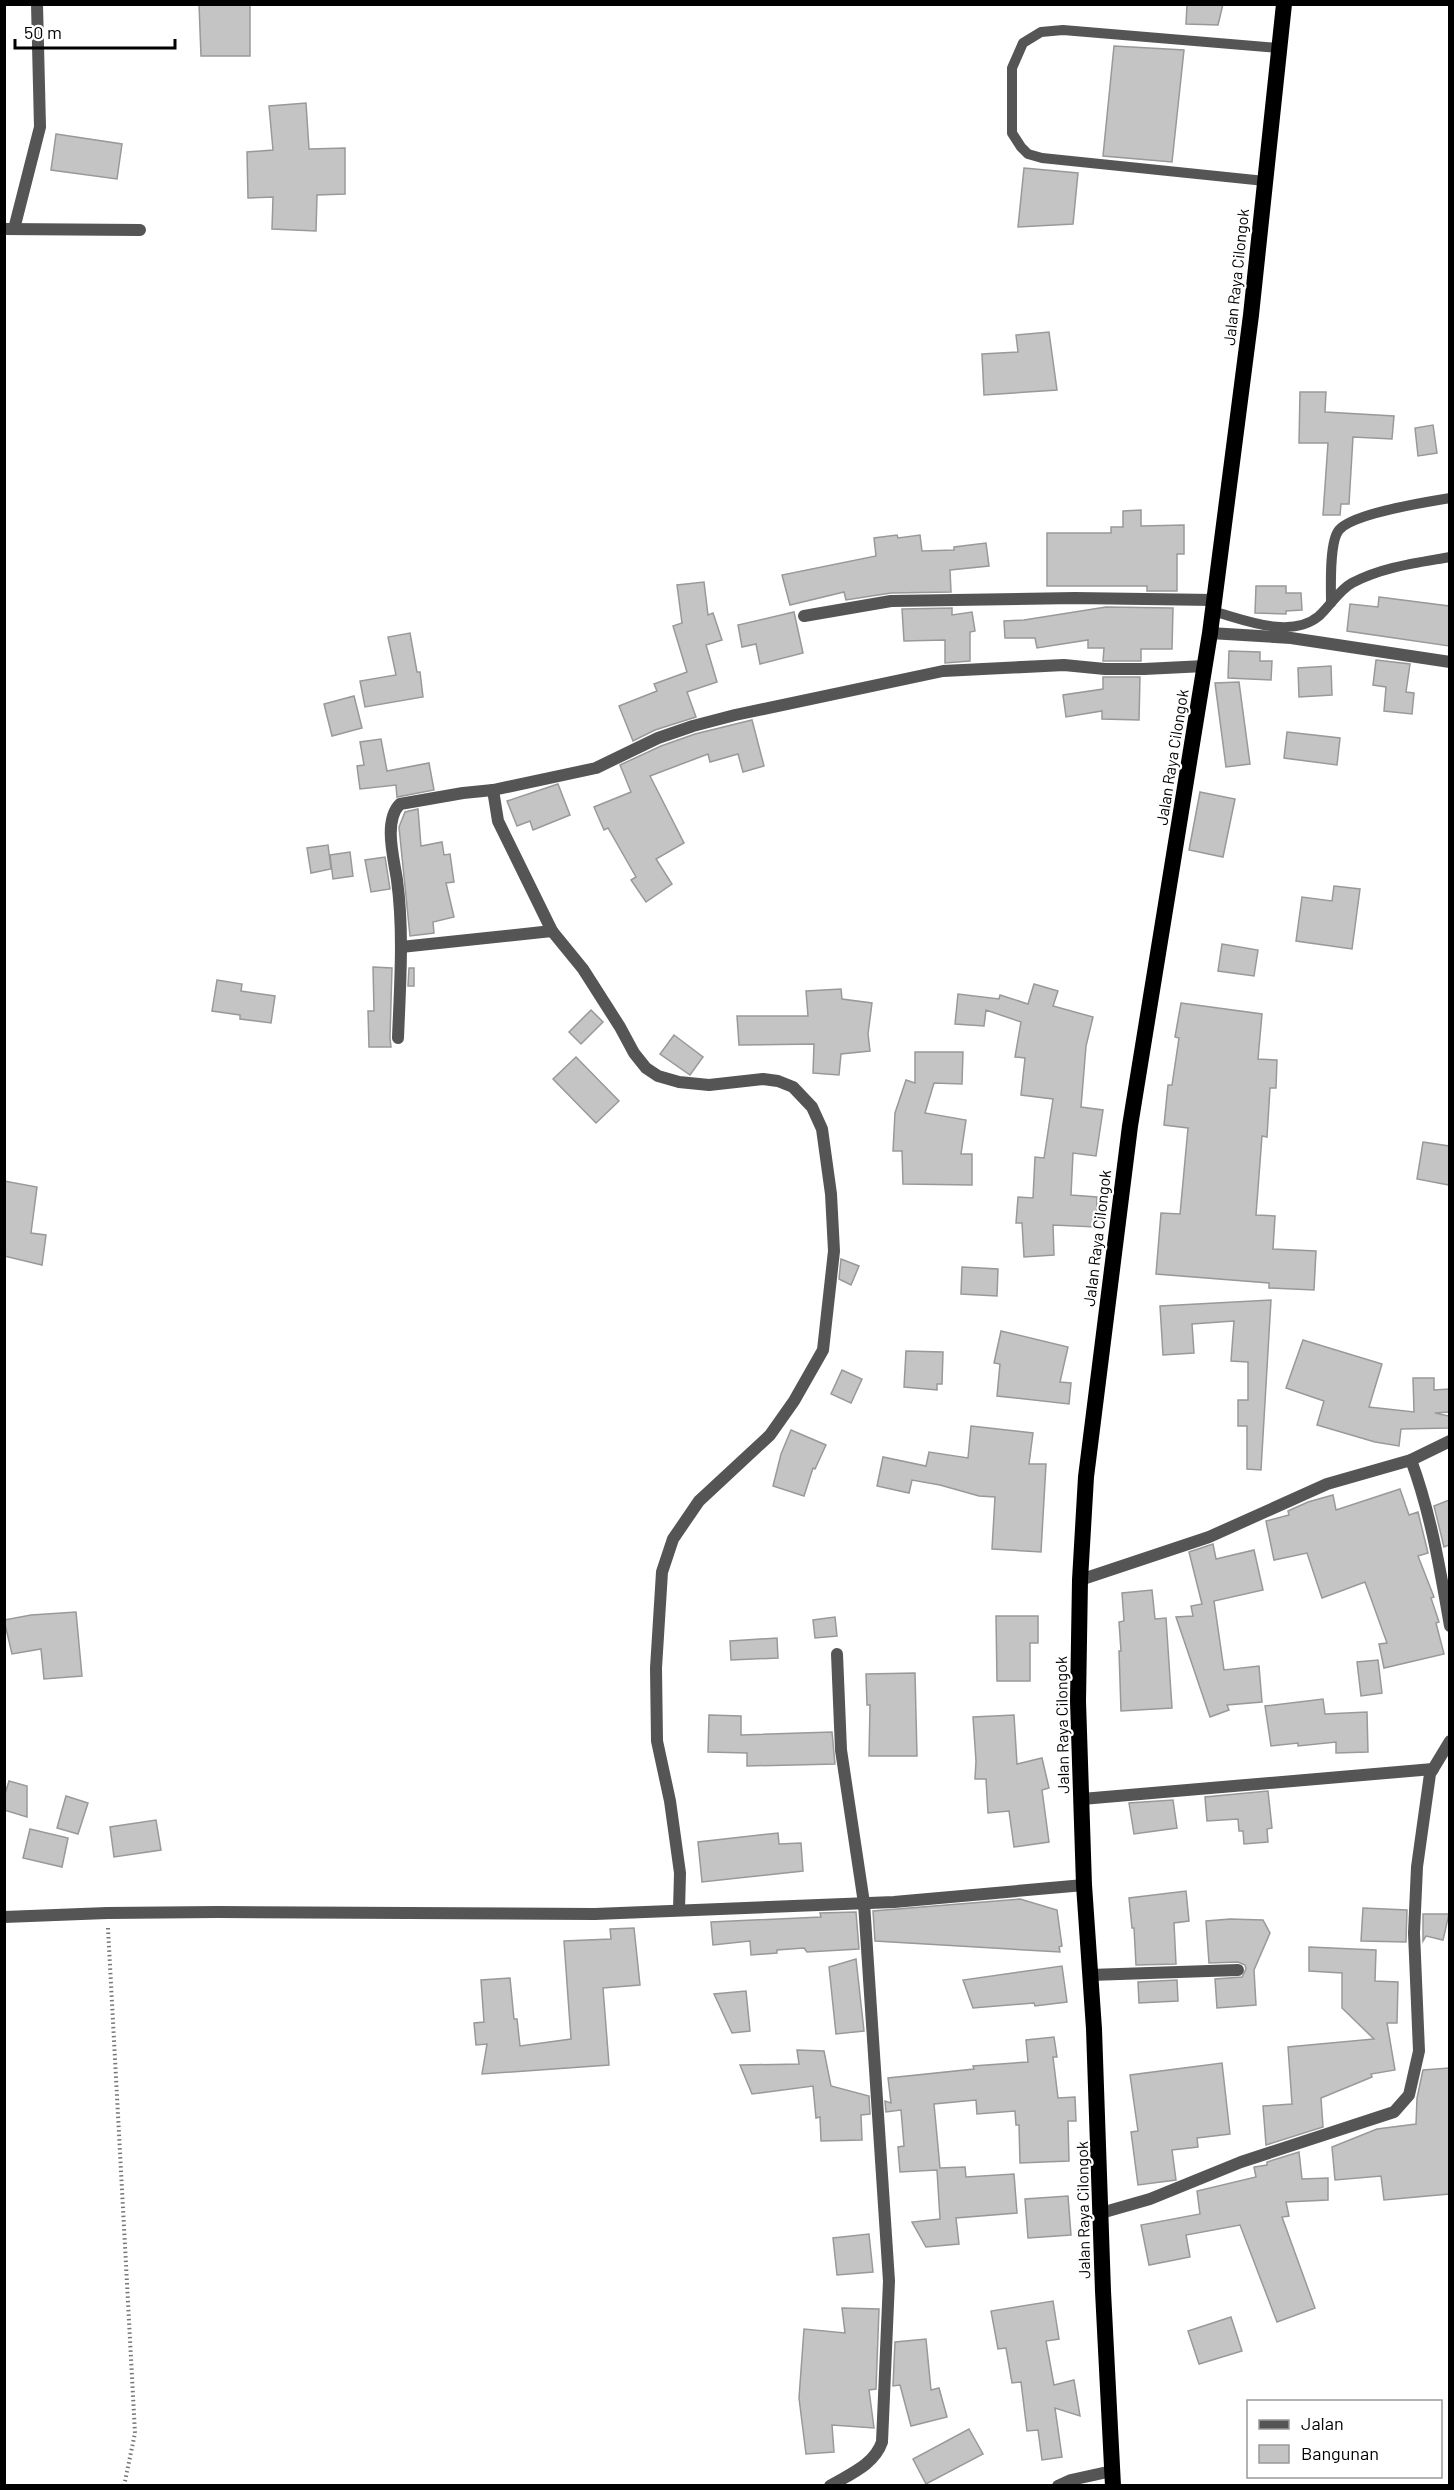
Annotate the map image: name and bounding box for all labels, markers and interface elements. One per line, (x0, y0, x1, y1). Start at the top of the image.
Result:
scale bar (15, 12, 176, 50)
text: 50 m (24, 21, 62, 43)
street label: Jalan Raya Cilongok (1219, 208, 1252, 346)
street label: Jalan Raya Cilongok (1151, 687, 1192, 826)
street label: Jalan Raya Cilongok (1079, 1168, 1114, 1307)
street label: Jalan Raya Cilongok (1051, 1656, 1072, 1794)
street label: Jalan Raya Cilongok (1072, 2141, 1093, 2279)
legend (1247, 2400, 1442, 2478)
text: Jalan (1301, 2412, 1344, 2434)
text: Bangunan (1301, 2442, 1379, 2464)

